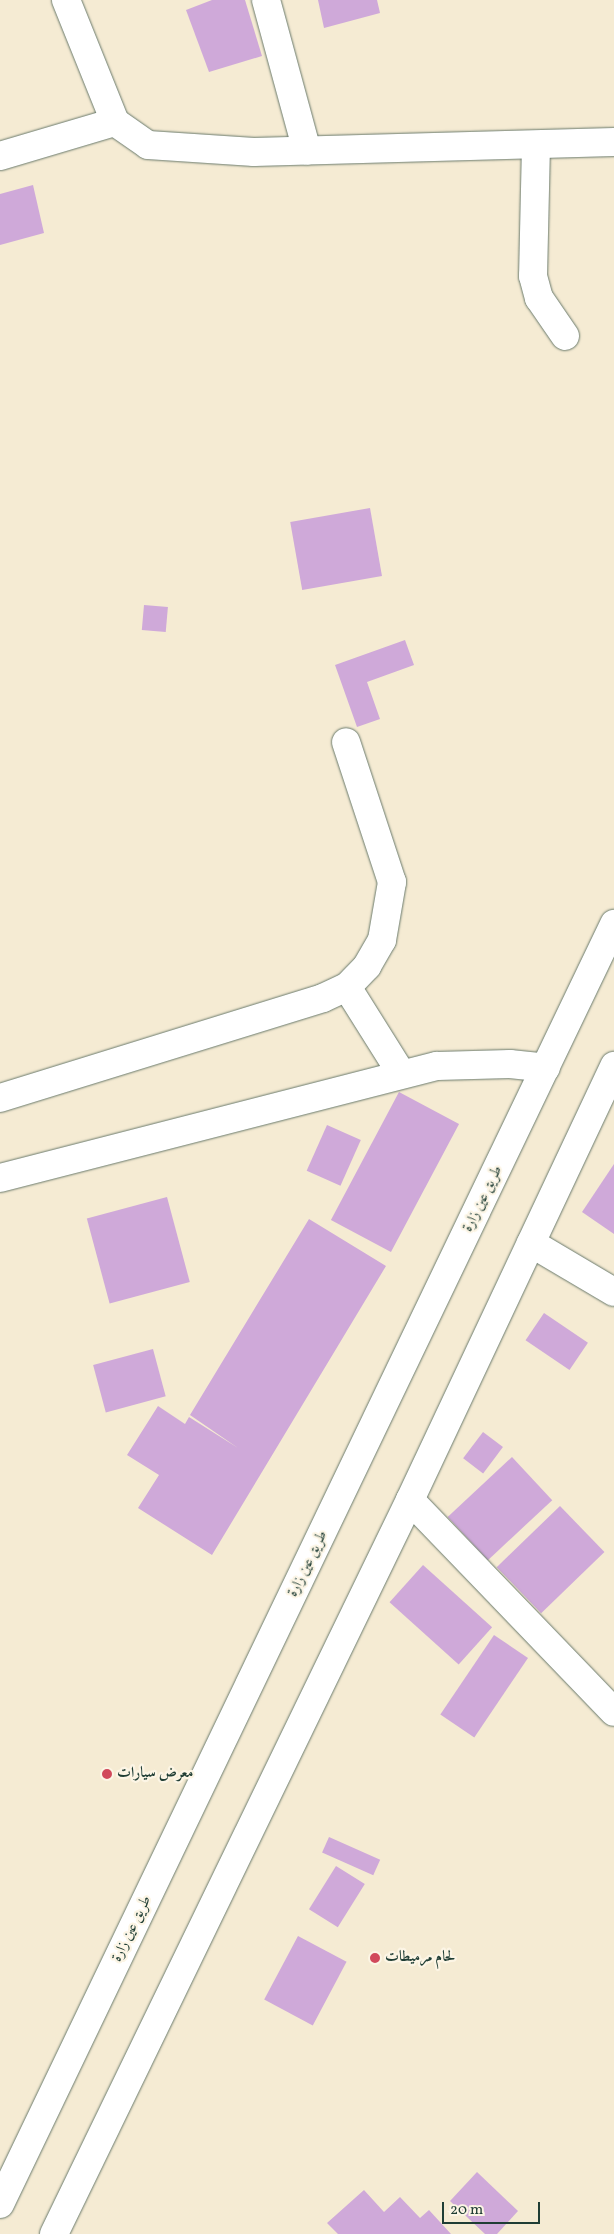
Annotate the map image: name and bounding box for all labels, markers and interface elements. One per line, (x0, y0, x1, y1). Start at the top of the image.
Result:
street label: طريق عين زارة (459, 1163, 507, 1235)
street label: طريق عين زارة (284, 1528, 332, 1600)
place label: معرض سيارات (117, 1765, 193, 1783)
marker: معرض سيارات (101, 1768, 113, 1780)
street label: طريق عين زارة (108, 1893, 156, 1965)
place label: لحام مرميطات (385, 1949, 455, 1967)
marker: لحام مرميطات (369, 1952, 381, 1964)
scale bar (444, 2192, 542, 2224)
text: 20 m (450, 2200, 483, 2221)

